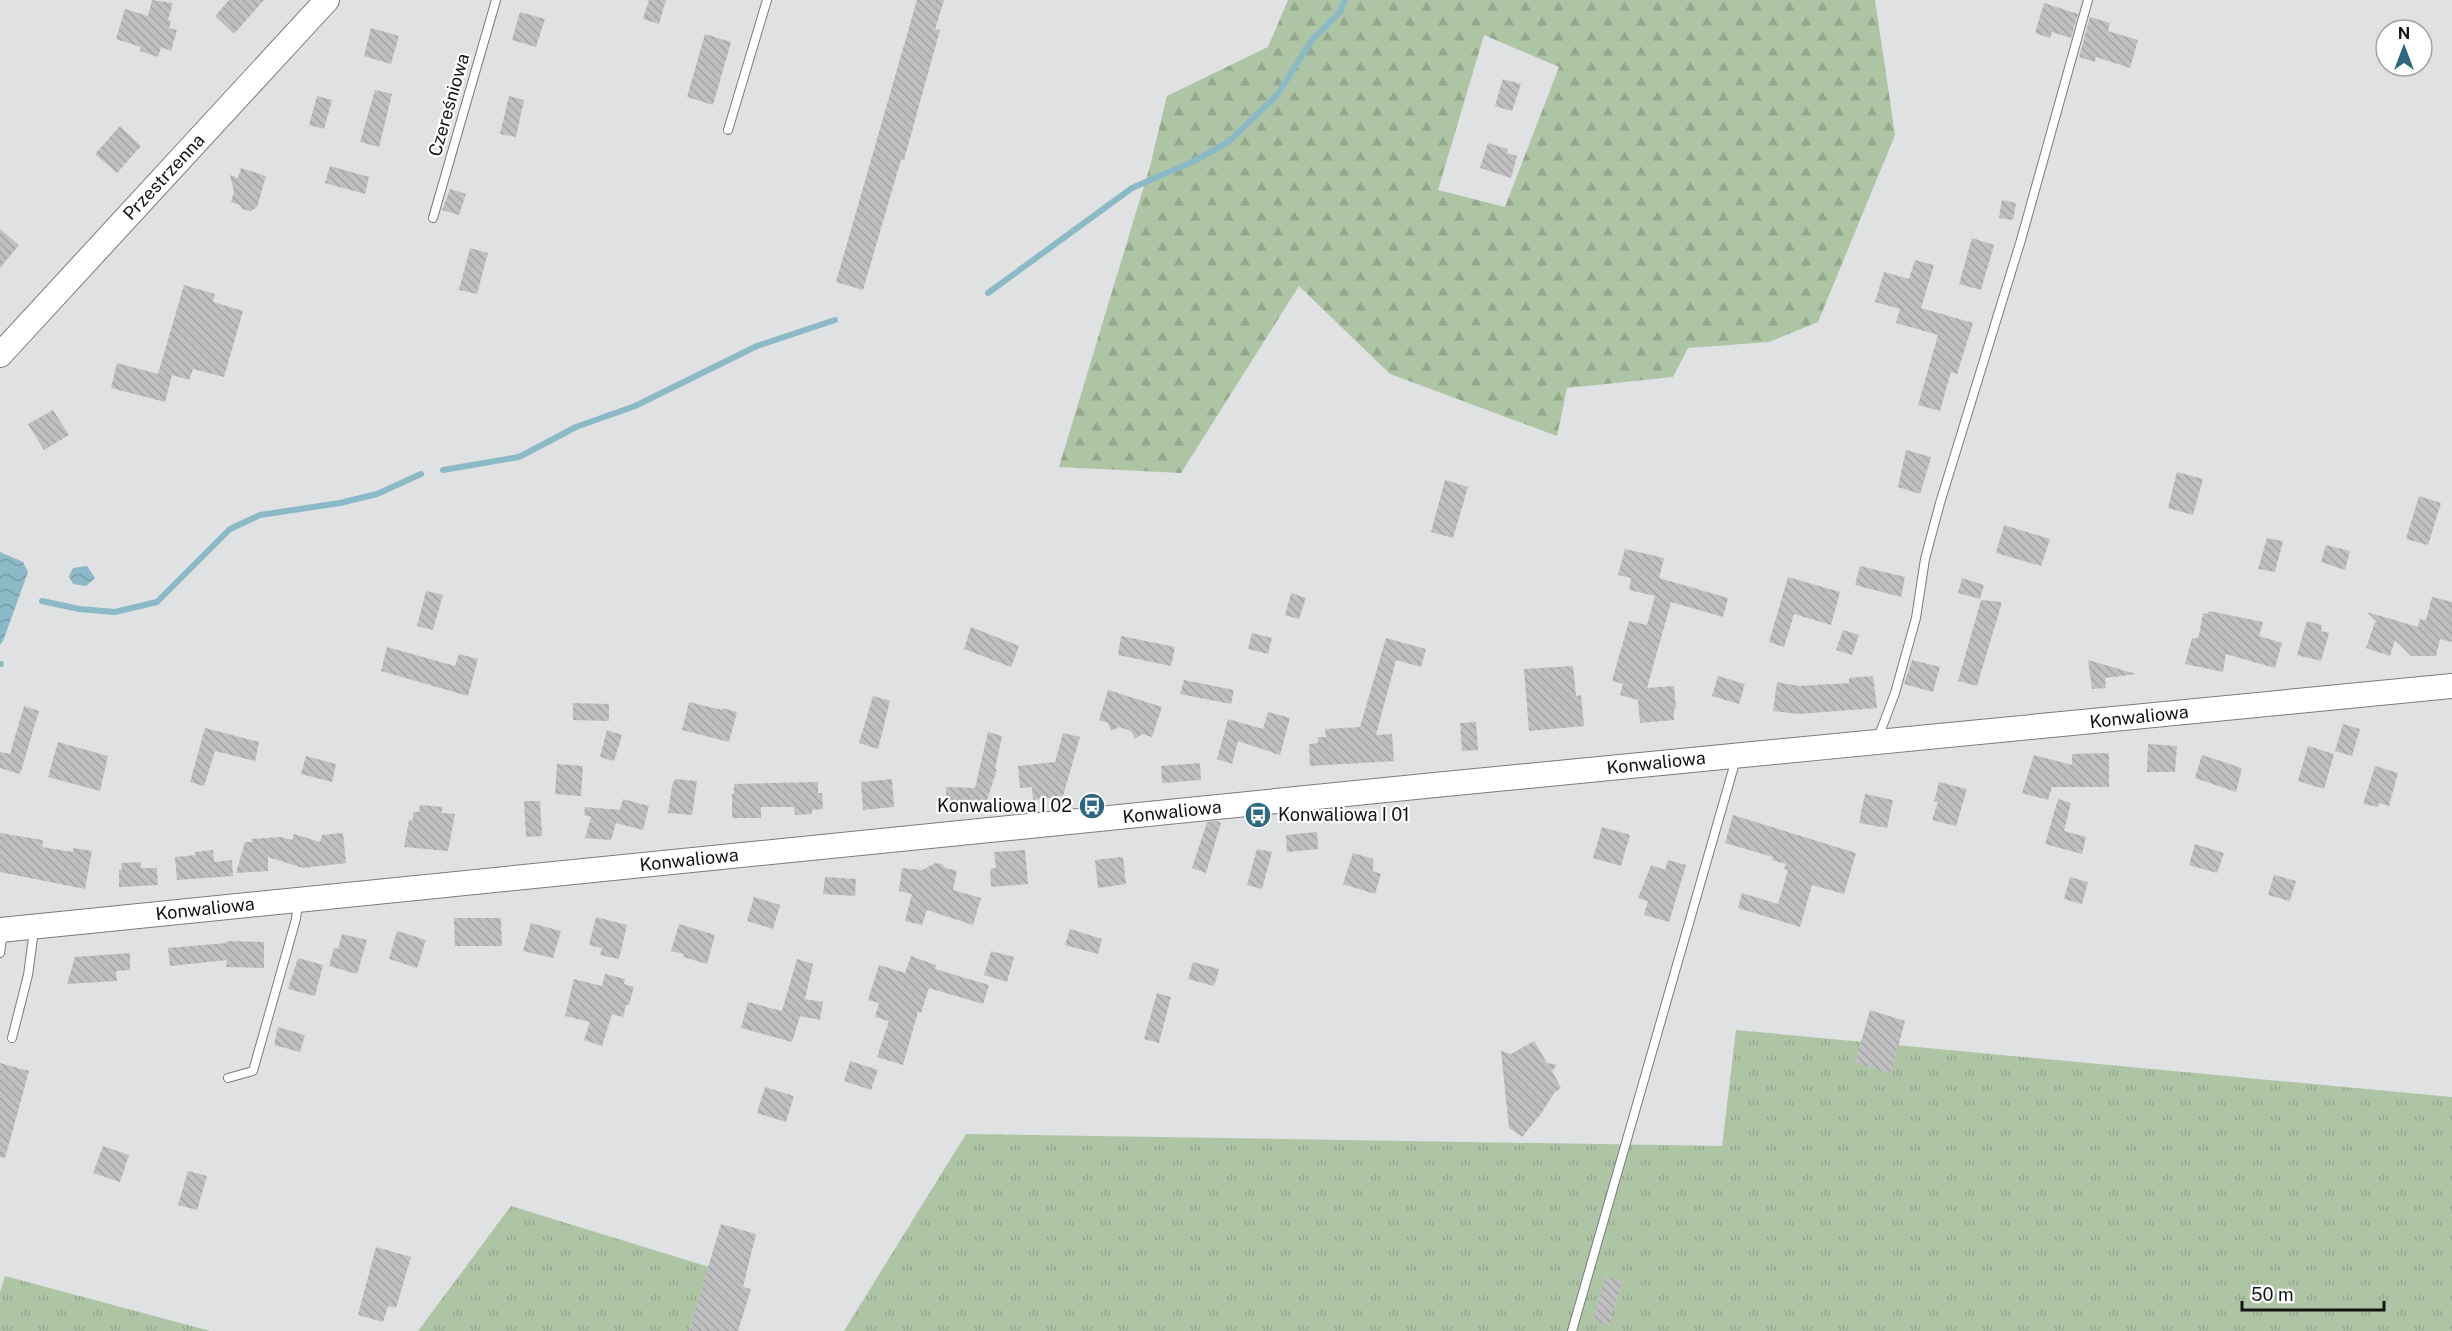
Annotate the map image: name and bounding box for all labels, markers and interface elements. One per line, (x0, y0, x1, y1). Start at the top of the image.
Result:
north arrow (2374, 18, 2434, 78)
text: N (2398, 24, 2410, 43)
street label: Czereśniowa (424, 51, 473, 159)
street label: Przestrzenna (118, 129, 209, 224)
street label: Konwaliowa (2088, 701, 2190, 732)
street label: Konwaliowa (1605, 747, 1707, 778)
bus stop icon: Konwaliowa I 02 (1077, 791, 1107, 821)
place label: Konwaliowa I 02 (937, 795, 1072, 816)
street label: Konwaliowa (1121, 796, 1223, 827)
bus stop icon: Konwaliowa I 01 (1243, 800, 1273, 830)
place label: Konwaliowa I 01 (1278, 804, 1410, 825)
street label: Konwaliowa (638, 844, 740, 875)
street label: Konwaliowa (154, 893, 256, 924)
scale bar (2242, 1274, 2384, 1312)
text: 50 m (2251, 1284, 2294, 1305)

